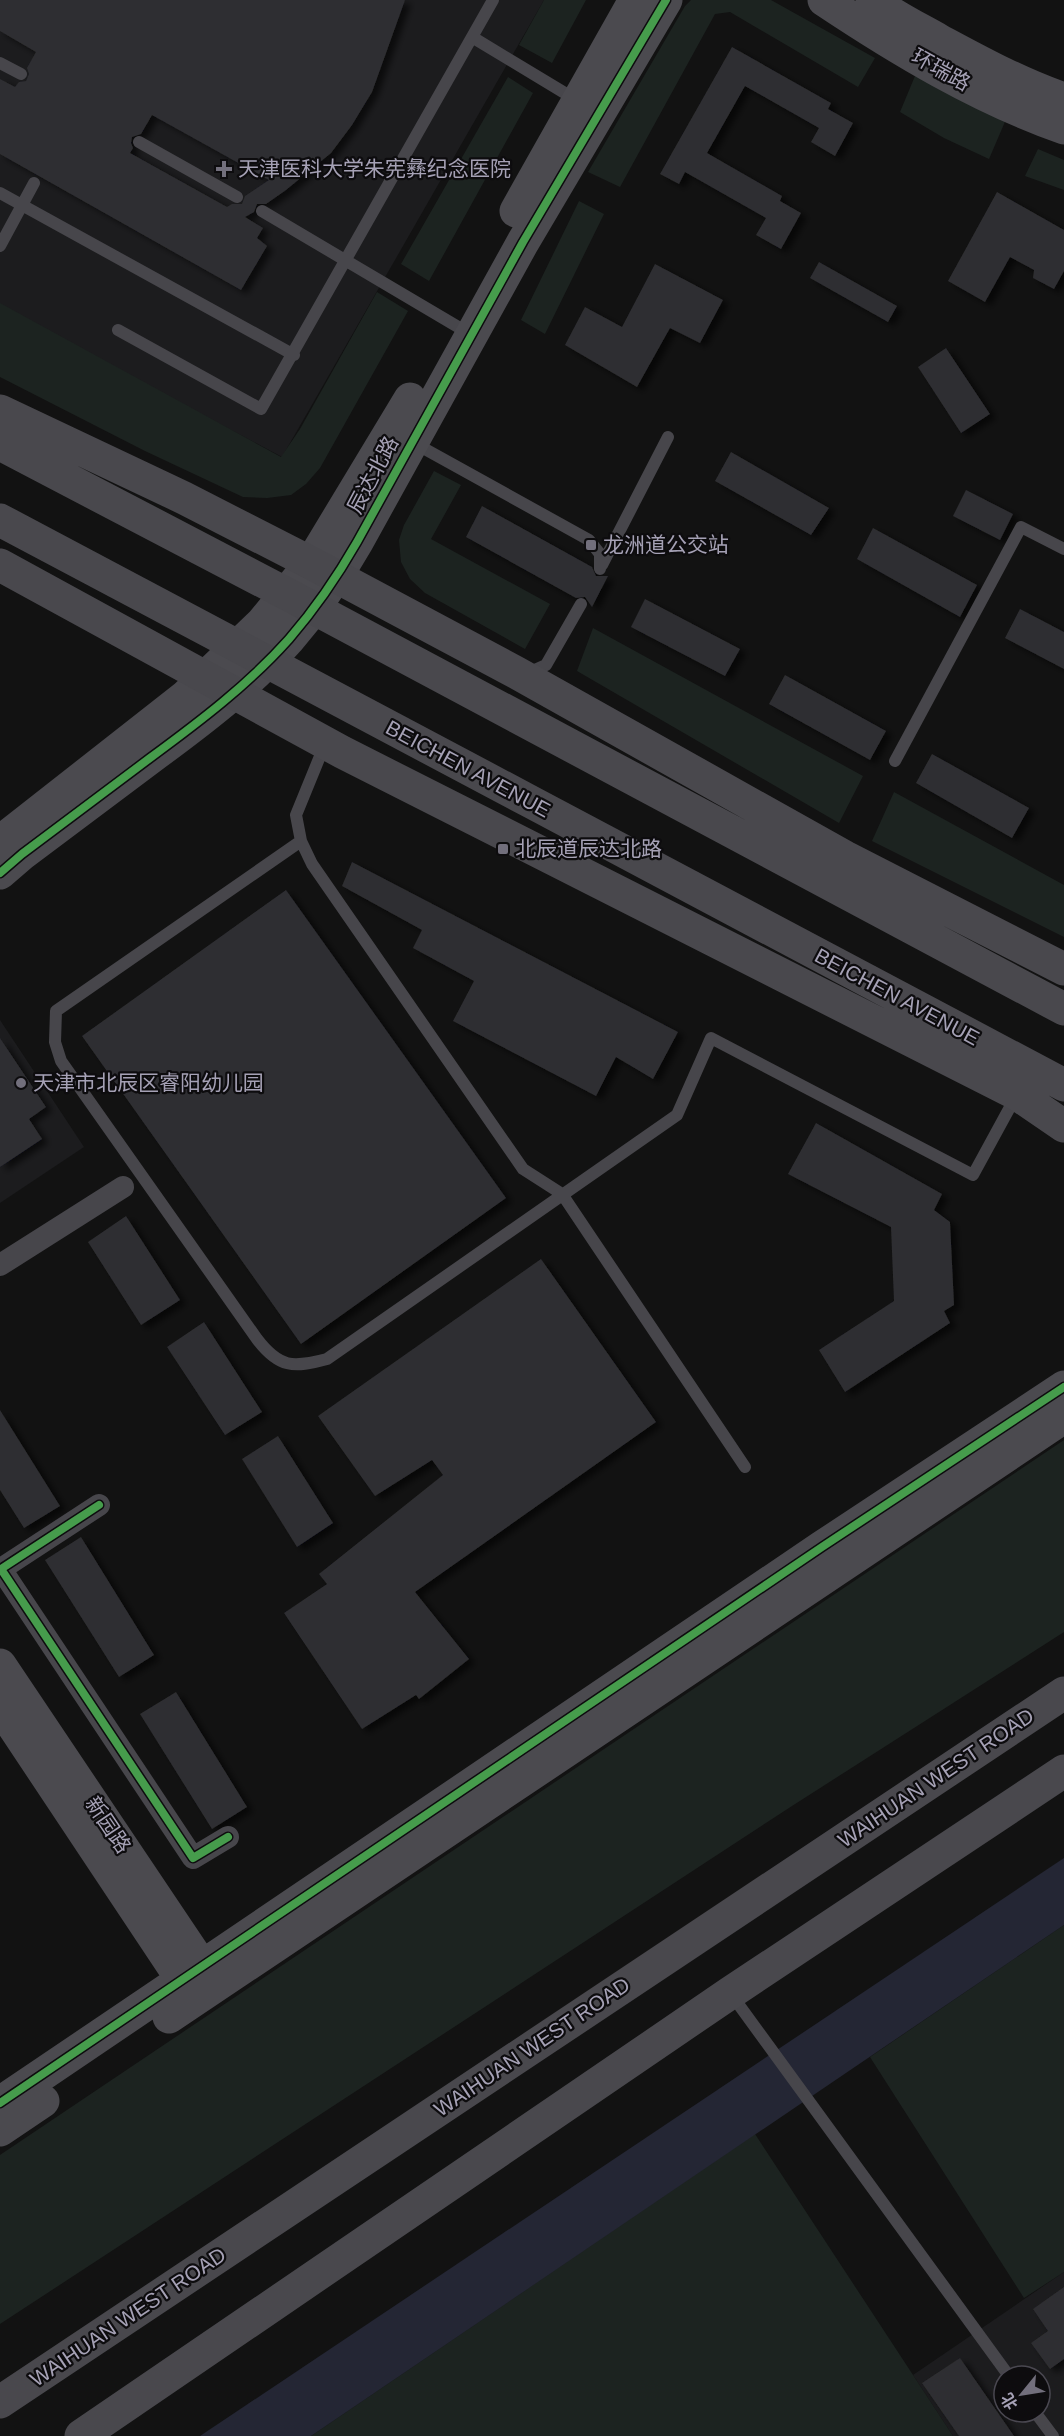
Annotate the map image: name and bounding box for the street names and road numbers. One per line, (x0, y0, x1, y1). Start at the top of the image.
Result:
street label: 环瑞路 (908, 44, 974, 95)
street label: 辰达北路 (343, 432, 402, 517)
street label: BEICHEN AVENUE (382, 715, 554, 822)
street label: BEICHEN AVENUE (811, 943, 983, 1050)
street label: WAIHUAN WEST ROAD (834, 1703, 1038, 1852)
street label: 新园路 (81, 1792, 136, 1857)
street label: WAIHUAN WEST ROAD (430, 1972, 634, 2121)
street label: WAIHUAN WEST ROAD (26, 2242, 230, 2391)

